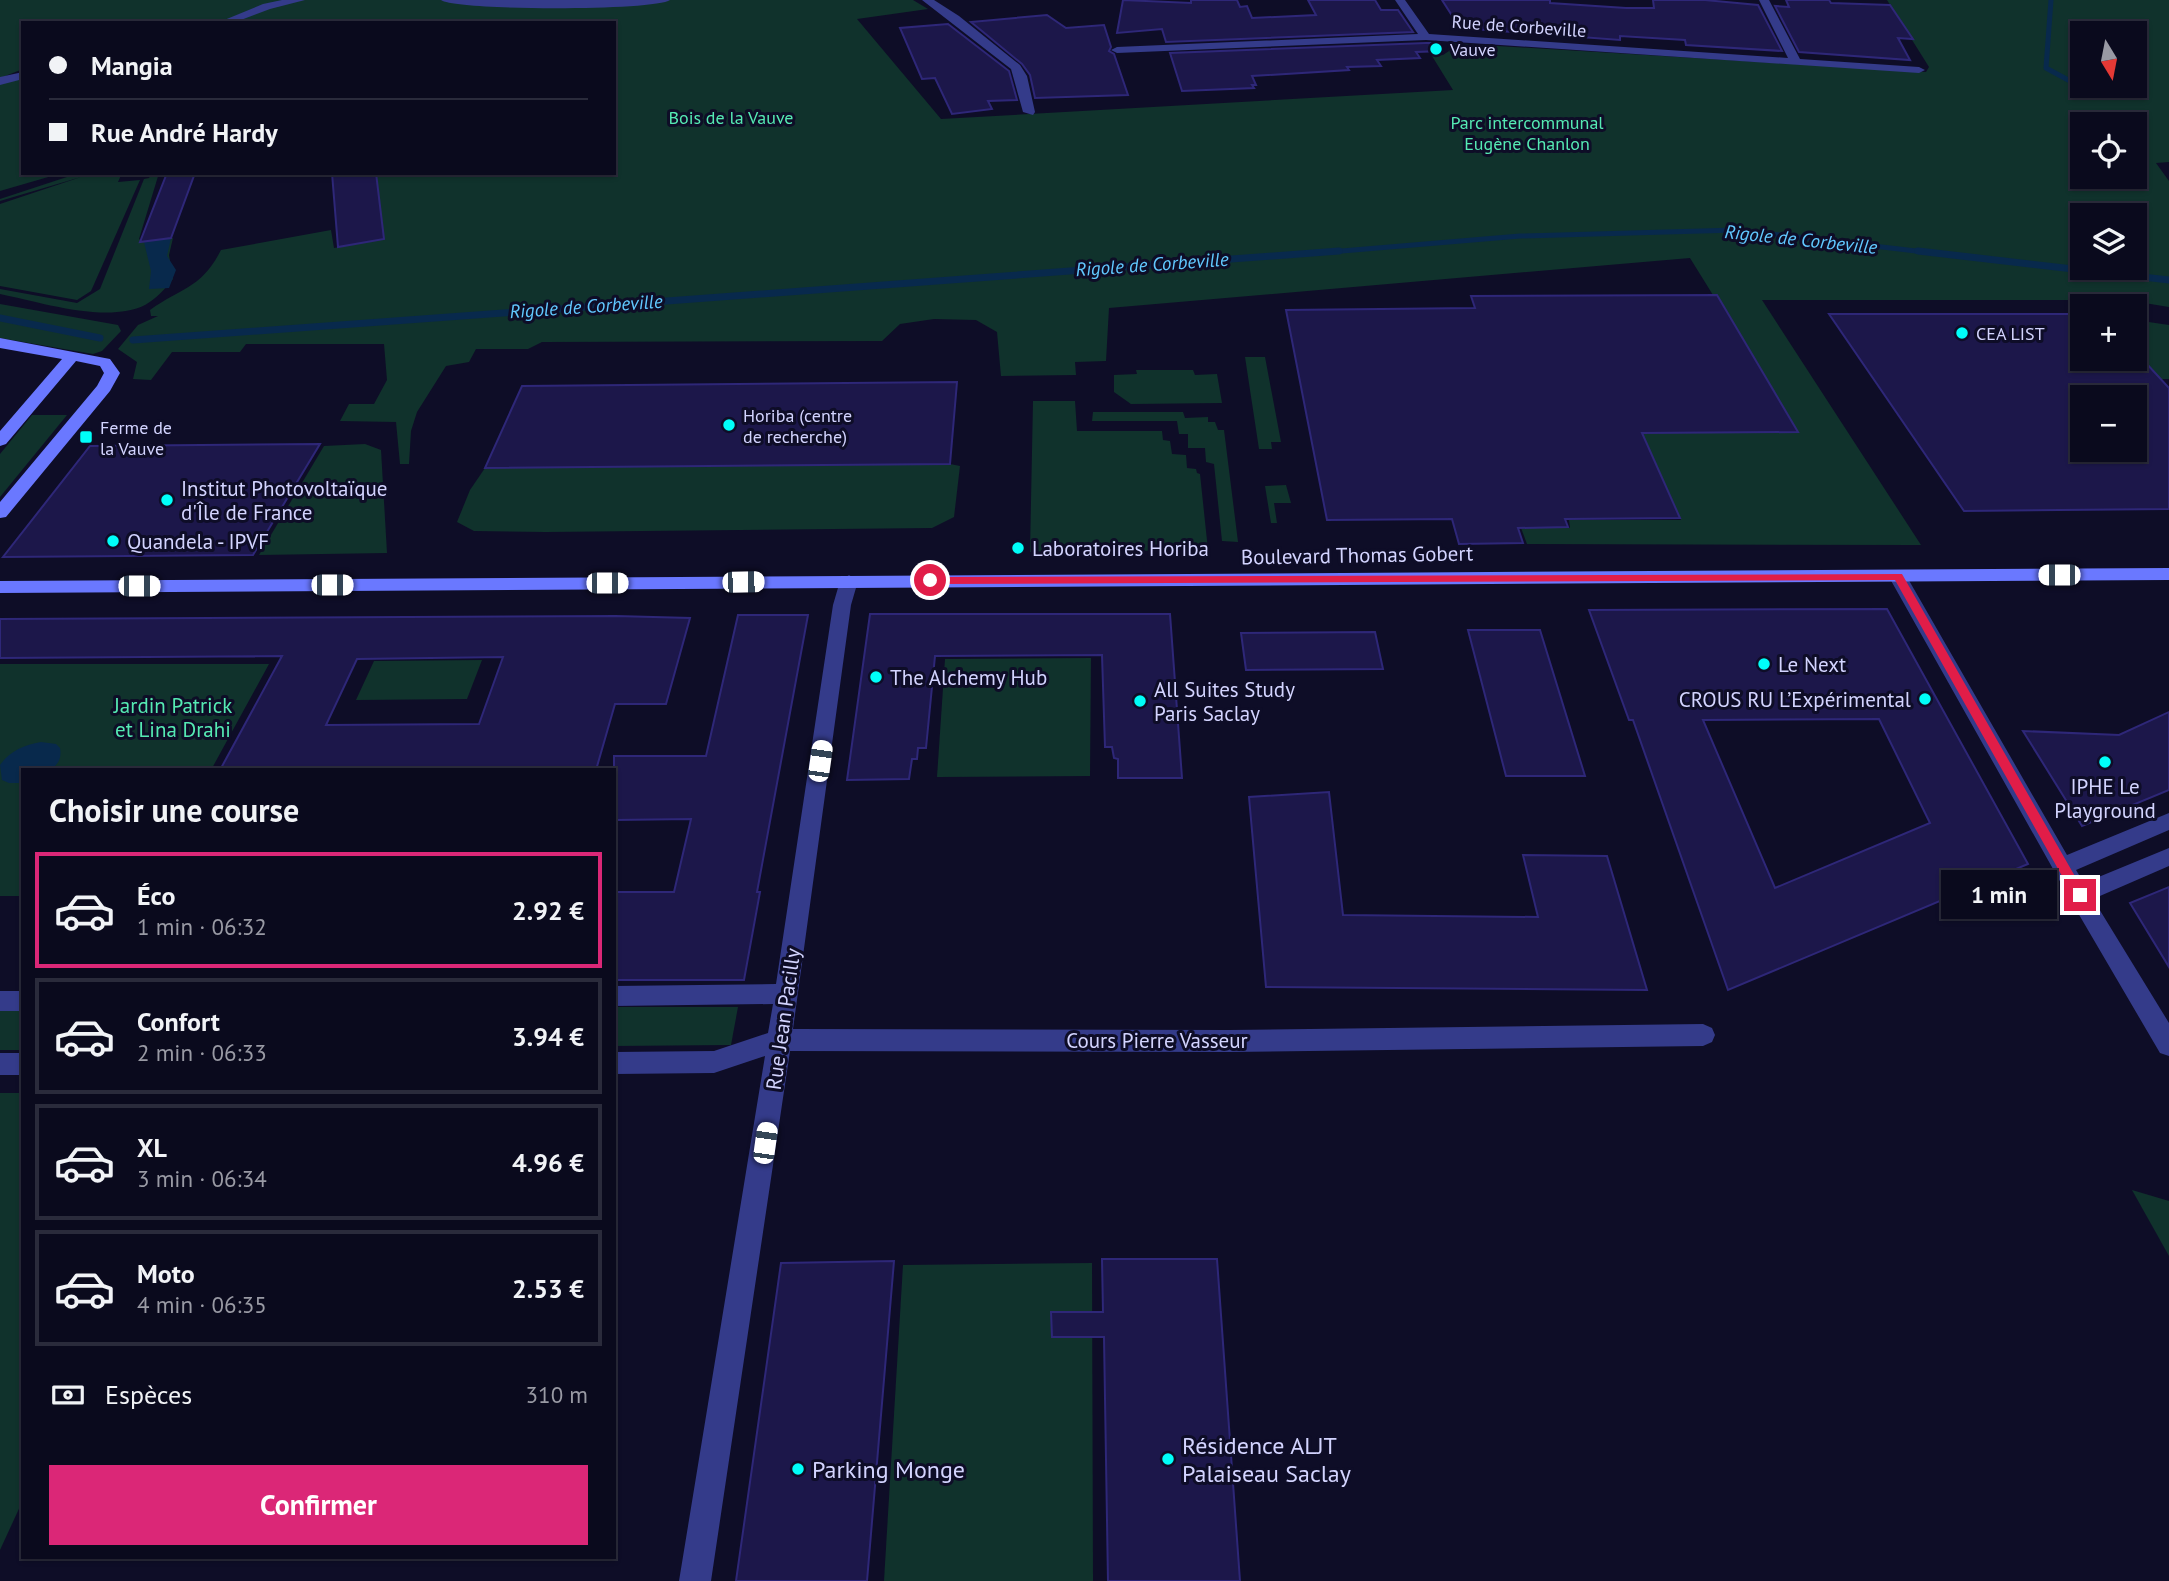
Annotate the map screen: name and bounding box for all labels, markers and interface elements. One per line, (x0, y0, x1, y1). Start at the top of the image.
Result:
street label: Rue de Corbeville (1451, 10, 1587, 42)
north arrow (2070, 21, 2147, 98)
map controls (2070, 21, 2147, 462)
place label: Vauve (1449, 38, 1496, 61)
marker: Vauve (1428, 41, 1444, 57)
text: Mangia (91, 49, 173, 82)
park label: Bois de la Vauve (668, 106, 794, 129)
park label: Parc intercommunal Eugène Chanlon (1450, 111, 1604, 155)
button: locate (2070, 112, 2147, 189)
text: Rue André Hardy (91, 116, 278, 149)
button: layers (2070, 203, 2147, 280)
water label: Rigole de Corbeville (1723, 219, 1879, 259)
water label: Rigole de Corbeville (1075, 247, 1230, 281)
water label: Rigole de Corbeville (509, 289, 664, 323)
button: + (2070, 294, 2147, 371)
place label: CEA LIST (1976, 322, 2045, 345)
marker: CEA LIST (1954, 325, 1970, 341)
button: − (2070, 385, 2147, 462)
place label: Horiba (centre de recherche) (743, 404, 852, 448)
place label: Ferme de la Vauve (100, 416, 172, 460)
marker: Horiba (centre de recherche) (721, 417, 737, 433)
marker: Ferme de la Vauve (78, 429, 94, 445)
place label: Institut Photovoltaïque d'Île de France (181, 475, 387, 526)
marker: Institut Photovoltaïque d'Île de France (159, 492, 175, 508)
place label: Quandela - IPVF (127, 528, 269, 555)
marker: Quandela - IPVF (105, 533, 121, 549)
place label: Laboratoires Horiba (1032, 535, 1209, 562)
street label: Boulevard Thomas Gobert (1241, 539, 1473, 571)
marker: Laboratoires Horiba (1010, 540, 1026, 556)
route start (914, 564, 946, 596)
car (2039, 565, 2081, 586)
car (722, 571, 765, 593)
car (587, 573, 629, 594)
car (312, 575, 354, 596)
car (119, 576, 161, 597)
place label: Le Next (1778, 651, 1846, 678)
marker: Le Next (1756, 656, 1772, 672)
place label: The Alchemy Hub (890, 664, 1047, 691)
marker: The Alchemy Hub (868, 669, 884, 685)
place label: All Suites Study Paris Saclay (1154, 676, 1295, 727)
place label: CROUS RU L’Expérimental (1679, 686, 1911, 713)
marker: CROUS RU L’Expérimental (1917, 691, 1933, 707)
park label: Jardin Patrick et Lina Drahi (113, 692, 232, 743)
marker: All Suites Study Paris Saclay (1132, 693, 1148, 709)
car (807, 739, 834, 783)
marker: IPHE Le Playground (2097, 754, 2113, 770)
place label: IPHE Le Playground (2054, 773, 2156, 824)
text: Choisir une course (49, 789, 299, 831)
callout: 1 min (1940, 870, 2056, 920)
icon: car (53, 879, 116, 942)
text: Éco (137, 879, 175, 912)
route end (2064, 879, 2096, 911)
text: 1 min (1971, 880, 2027, 909)
text: 2.92 € (512, 894, 584, 927)
text: 1 min · 06:32 (137, 912, 267, 941)
street label: Rue Jean Pacilly (760, 946, 806, 1092)
icon: car (53, 1005, 116, 1068)
text: Confort (137, 1005, 220, 1038)
text: 3.94 € (512, 1020, 584, 1053)
street label: Cours Pierre Vasseur (1066, 1027, 1248, 1054)
text: 2 min · 06:33 (137, 1038, 267, 1067)
car (752, 1121, 779, 1165)
icon: car (53, 1131, 116, 1194)
text: XL (137, 1131, 167, 1164)
text: 4.96 € (512, 1146, 584, 1179)
text: 3 min · 06:34 (137, 1164, 267, 1193)
icon: car (53, 1257, 116, 1320)
text: Moto (137, 1257, 195, 1290)
text: 2.53 € (512, 1272, 584, 1305)
text: 4 min · 06:35 (137, 1290, 267, 1319)
icon: cash (49, 1376, 87, 1414)
text: Espèces (105, 1378, 192, 1411)
text: 310 m (526, 1380, 588, 1409)
place label: Résidence ALJT Palaiseau Saclay (1182, 1430, 1351, 1489)
marker: Résidence ALJT Palaiseau Saclay (1160, 1451, 1176, 1467)
place label: Parking Monge (812, 1454, 965, 1485)
marker: Parking Monge (790, 1461, 806, 1477)
button: Confirmer (49, 1465, 588, 1545)

